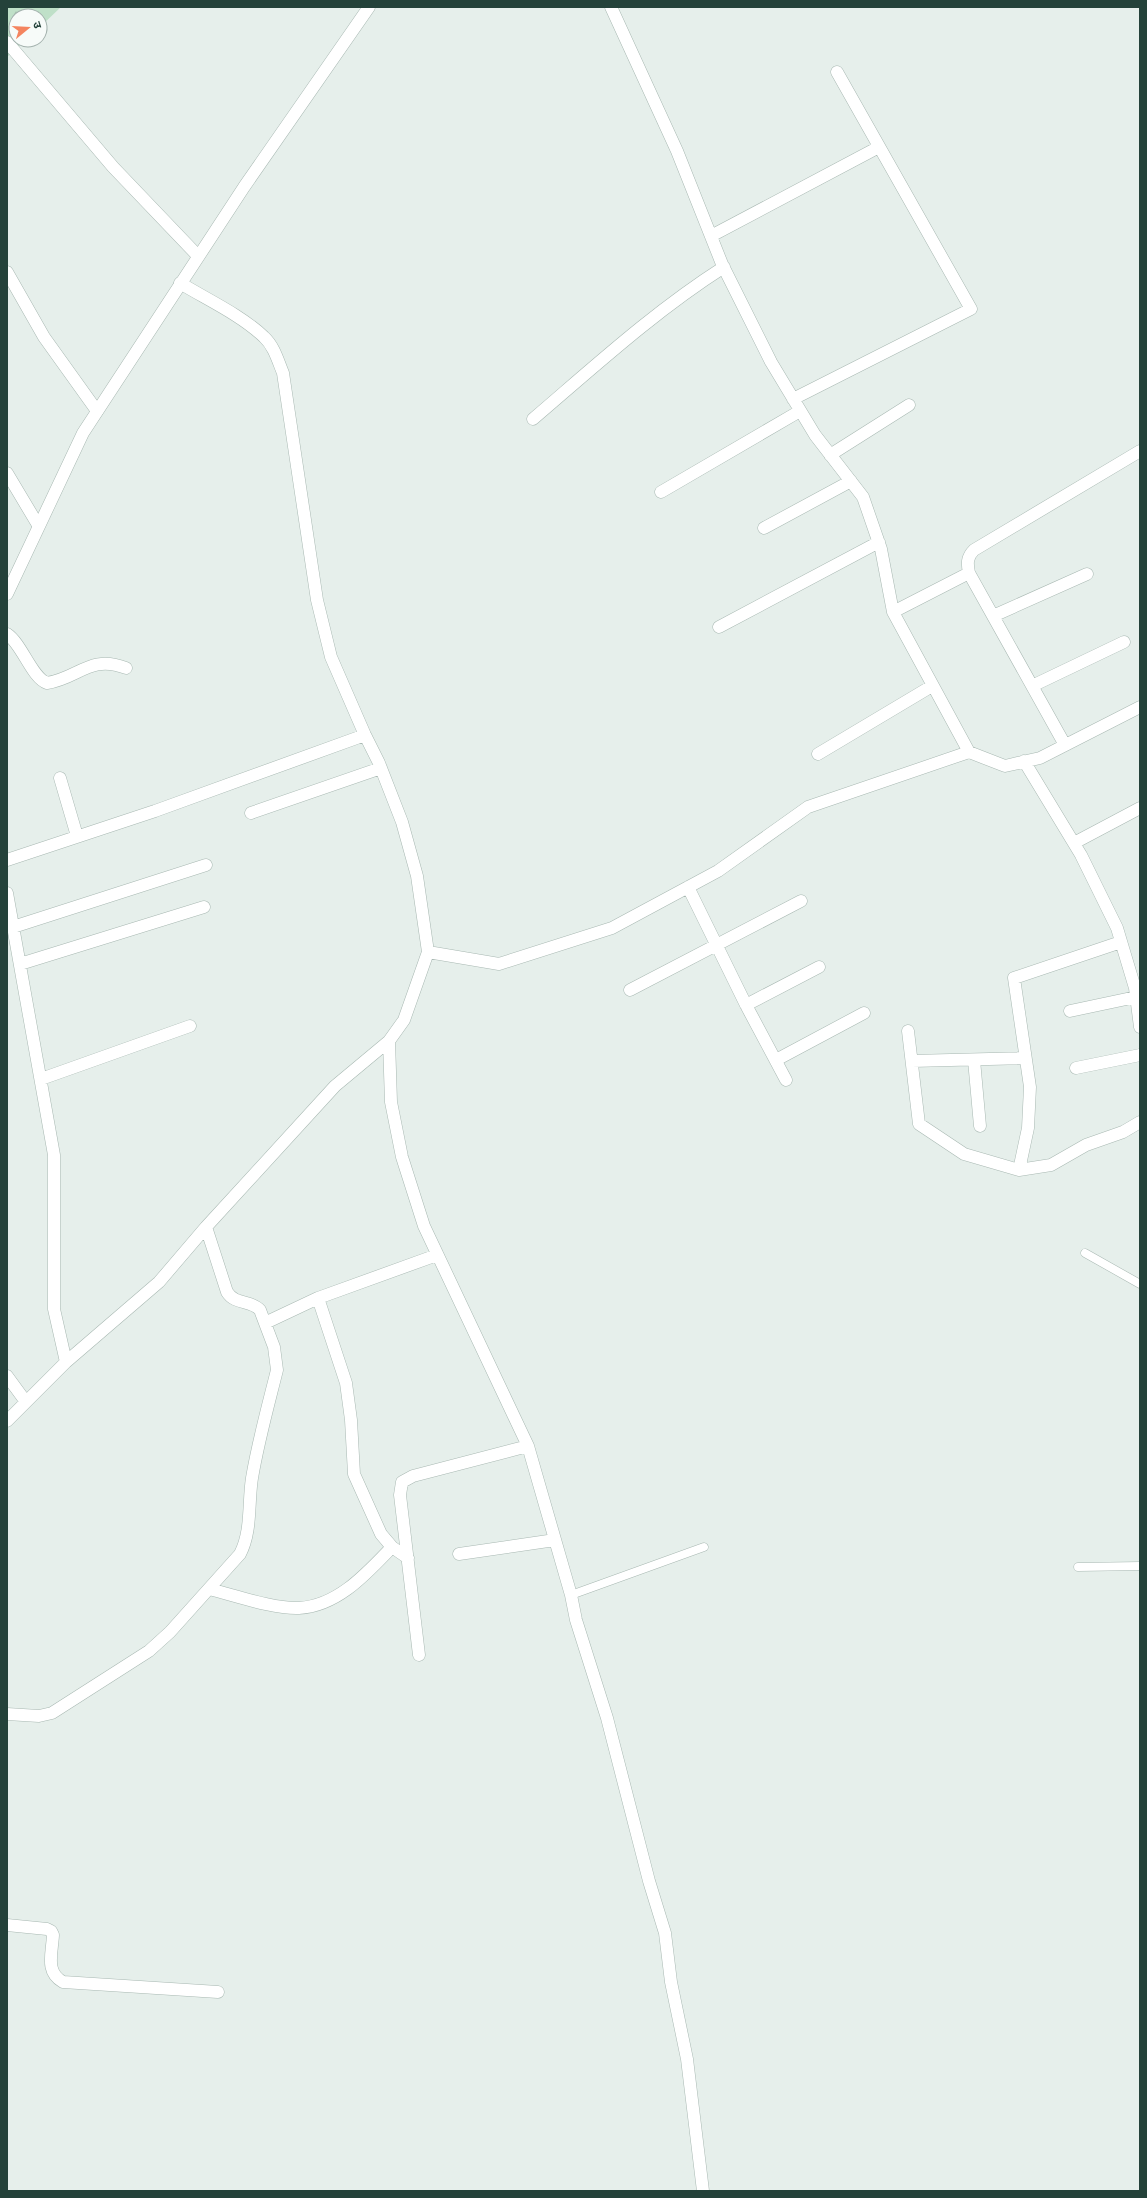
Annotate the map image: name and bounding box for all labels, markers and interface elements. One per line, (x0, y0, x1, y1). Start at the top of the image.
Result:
north arrow (8, 8, 48, 48)
text: उ (31, 20, 45, 30)

